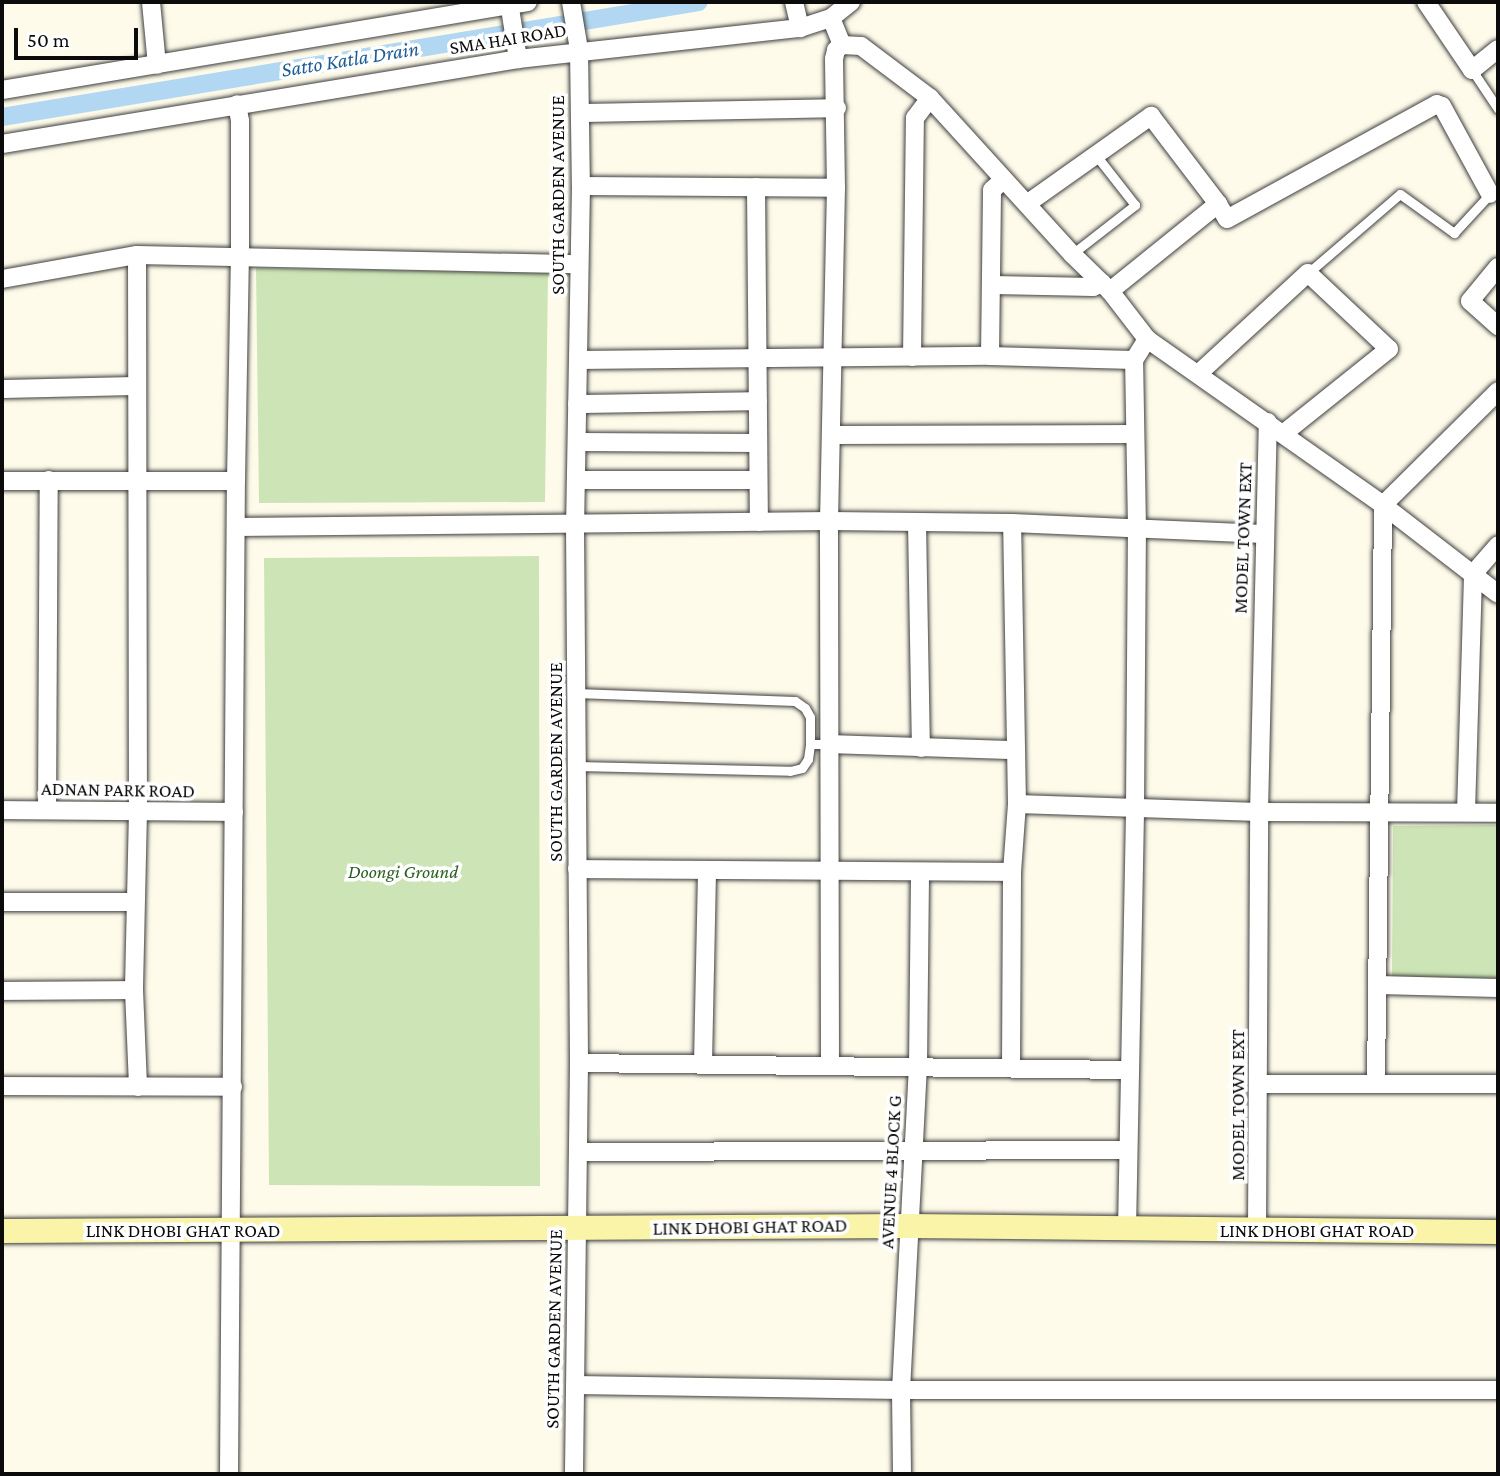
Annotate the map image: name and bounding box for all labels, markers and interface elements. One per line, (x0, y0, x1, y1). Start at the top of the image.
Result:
scale bar (18, 14, 142, 58)
street label: SMA HAI ROAD (448, 19, 568, 59)
text: 50 m (27, 28, 70, 52)
water label: Satto Katla Drain (279, 36, 421, 82)
street label: SOUTH GARDEN AVENUE (547, 95, 569, 295)
street label: MODEL TOWN EXT (1229, 462, 1257, 614)
street label: SOUTH GARDEN AVENUE (545, 662, 567, 862)
street label: ADNAN PARK ROAD (41, 777, 195, 803)
park label: Doongi Ground (348, 861, 458, 883)
street label: MODEL TOWN EXT (1227, 1029, 1249, 1181)
street label: AVENUE 4 BLOCK G (876, 1095, 906, 1249)
street label: LINK DHOBI GHAT ROAD (652, 1214, 848, 1240)
street label: LINK DHOBI GHAT ROAD (86, 1220, 280, 1242)
street label: LINK DHOBI GHAT ROAD (1220, 1220, 1414, 1242)
street label: SOUTH GARDEN AVENUE (541, 1229, 567, 1429)

